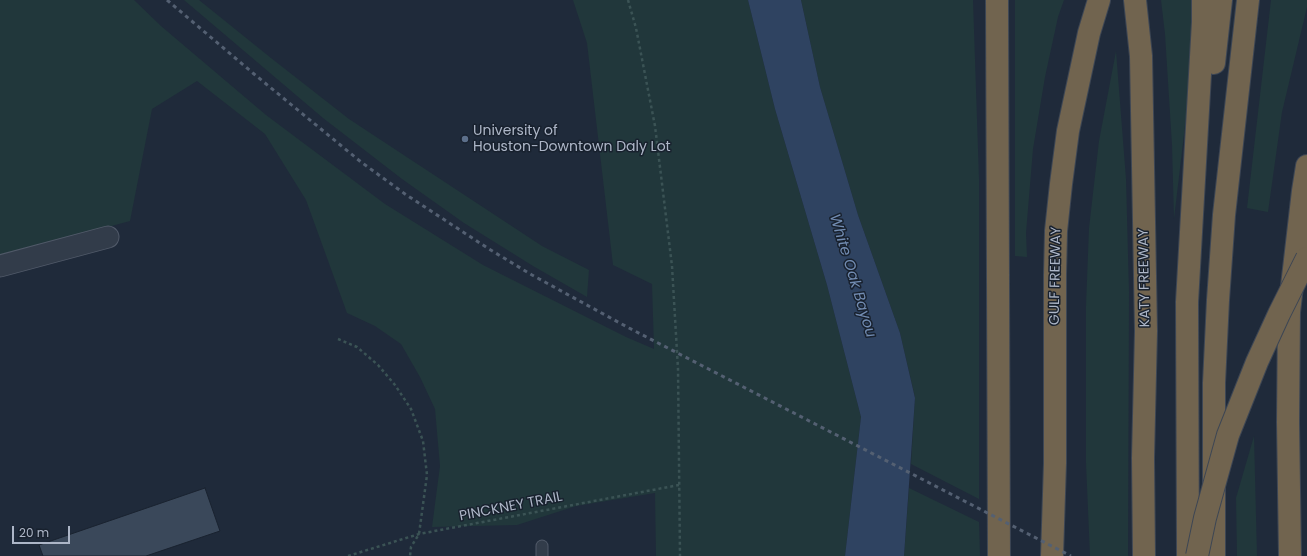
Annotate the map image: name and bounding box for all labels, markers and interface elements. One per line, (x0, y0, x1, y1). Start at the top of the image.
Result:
place label: University of Houston-Downtown Daly Lot (473, 123, 671, 156)
marker: University of Houston-Downtown Daly Lot (460, 134, 470, 144)
water label: White Oak Bayou (825, 212, 879, 340)
street label: GULF FREEWAY (1047, 227, 1065, 325)
street label: KATY FREEWAY (1136, 229, 1154, 327)
street label: PINCKNEY TRAIL (458, 489, 564, 525)
scale bar (14, 518, 72, 544)
text: 20 m (19, 524, 49, 541)

